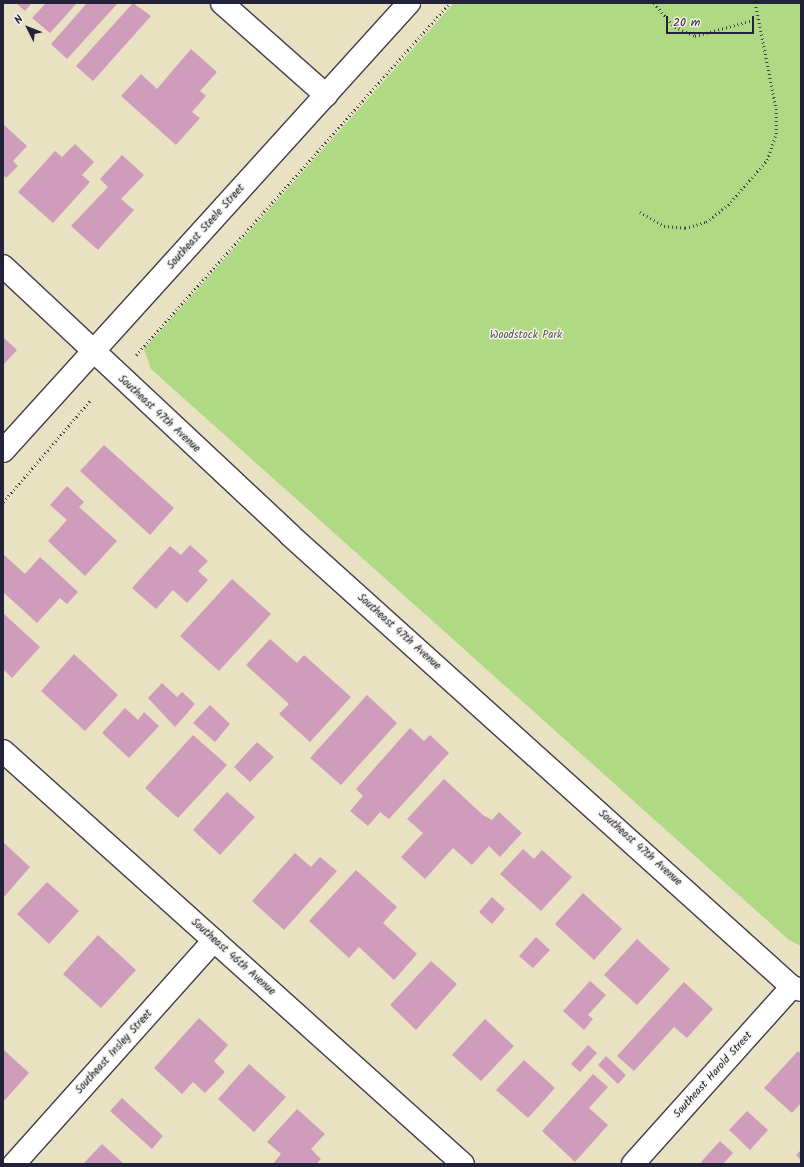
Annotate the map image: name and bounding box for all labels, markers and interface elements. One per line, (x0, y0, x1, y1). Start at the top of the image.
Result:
north arrow (8, 8, 48, 48)
scale bar (668, 8, 756, 34)
text: N (10, 11, 28, 29)
text: 20 m (673, 13, 700, 32)
street label: Southeast Steele Street (164, 182, 248, 272)
park label: Woodstock Park (490, 328, 562, 342)
street label: Southeast 47th Avenue (115, 372, 203, 456)
street label: Southeast 47th Avenue (355, 591, 443, 673)
street label: Southeast 47th Avenue (596, 807, 684, 889)
street label: Southeast 46th Avenue (188, 916, 278, 998)
street label: Southeast Insley Street (73, 1007, 155, 1097)
street label: Southeast Harold Street (671, 1029, 755, 1121)

